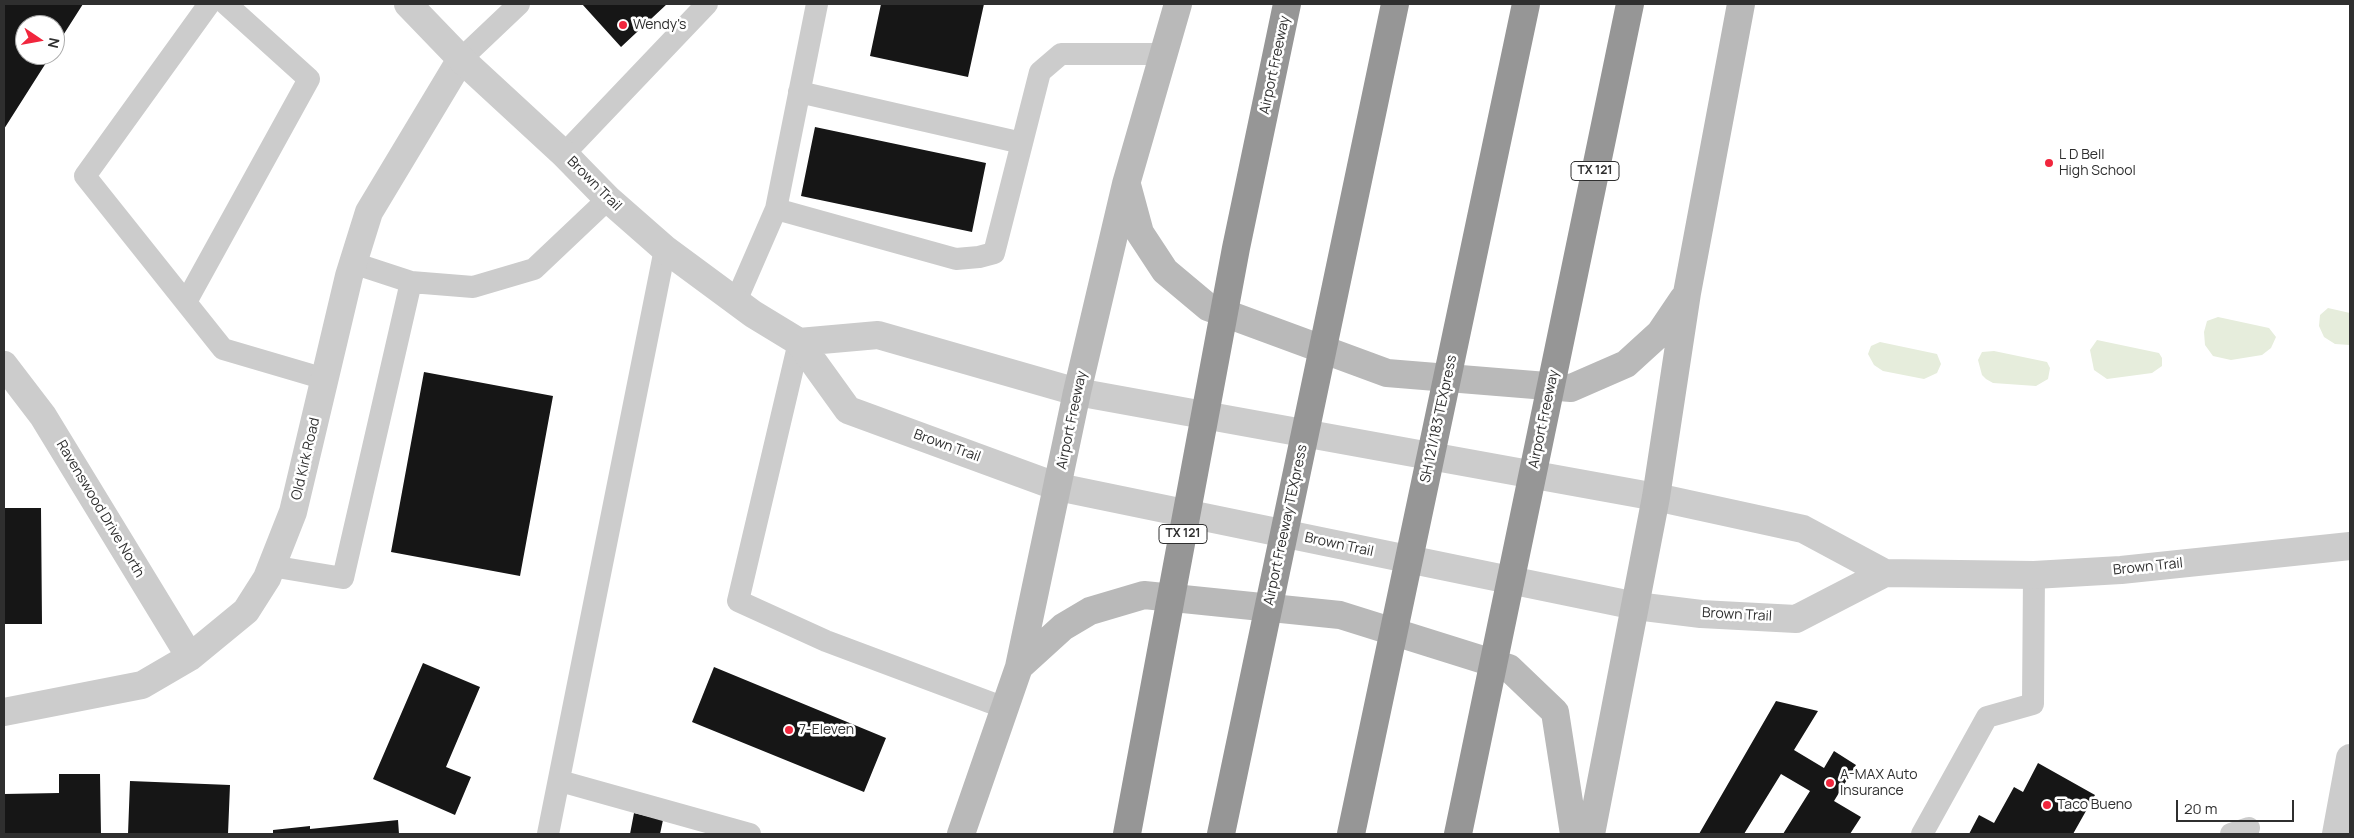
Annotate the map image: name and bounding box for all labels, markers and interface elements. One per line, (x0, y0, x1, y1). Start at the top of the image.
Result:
street label: Airport Freeway (1256, 14, 1294, 116)
north arrow (15, 15, 65, 65)
place label: Wendy's (633, 17, 686, 33)
marker: Wendy's (617, 19, 629, 31)
text: N (44, 36, 65, 50)
place label: L D Bell High School (2059, 147, 2136, 180)
street label: Brown Trail (563, 153, 625, 215)
marker: L D Bell High School (2043, 157, 2055, 169)
road number: TX 121 (1571, 162, 1619, 180)
street label: SH 121/183 TEXpress (1417, 353, 1461, 485)
street label: Airport Freeway (1525, 368, 1563, 470)
street label: Airport Freeway (1053, 369, 1091, 471)
street label: Old Kirk Road (288, 416, 324, 502)
street label: Brown Trail (911, 426, 983, 466)
street label: Ravenswood Drive North (52, 437, 148, 581)
street label: Airport Freeway TEXpress (1261, 443, 1311, 607)
road number: TX 121 (1159, 524, 1207, 544)
street label: Brown Trail (1303, 529, 1375, 561)
street label: Brown Trail (2112, 555, 2184, 579)
street label: Brown Trail (1702, 605, 1772, 625)
place label: 7-Eleven (799, 722, 854, 738)
marker: 7-Eleven (783, 724, 795, 736)
place label: A-MAX Auto Insurance (1840, 767, 1917, 800)
marker: A-MAX Auto Insurance (1824, 777, 1836, 789)
scale bar (2179, 790, 2296, 822)
place label: Taco Bueno (2057, 797, 2132, 813)
text: 20 m (2184, 798, 2217, 819)
marker: Taco Bueno (2041, 799, 2053, 811)

